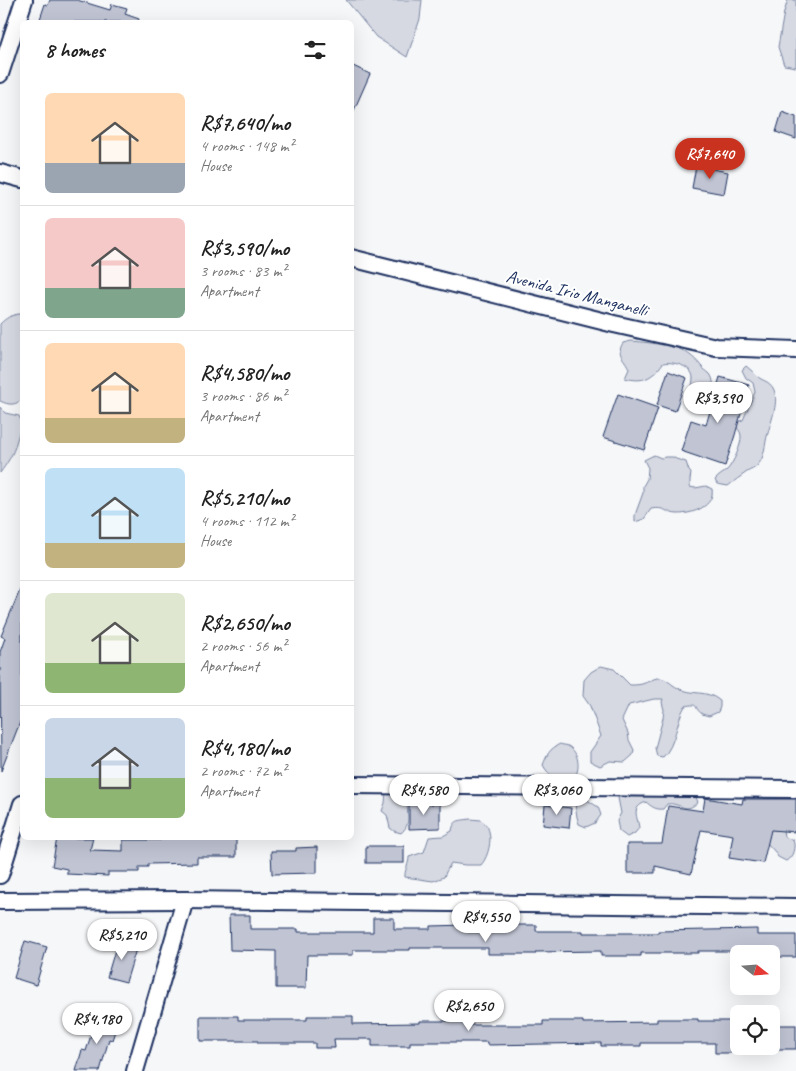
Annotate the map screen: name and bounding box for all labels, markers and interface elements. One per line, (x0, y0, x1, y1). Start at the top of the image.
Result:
icon: filters (301, 36, 329, 64)
text: 8 homes (45, 37, 104, 63)
text: R$7,640/mo (200, 110, 290, 136)
icon: home (85, 113, 145, 173)
text: 4 rooms · 148 m² (200, 136, 294, 156)
pin: R$7,640 (664, 138, 756, 180)
text: R$7,640 (686, 144, 734, 164)
text: House (200, 156, 231, 176)
text: R$3,590/mo (200, 235, 289, 261)
icon: home (85, 238, 145, 298)
text: 3 rooms · 83 m² (200, 261, 286, 281)
street label: Avenida Irio Manganelli (504, 265, 652, 322)
text: Apartment (200, 281, 259, 301)
text: R$4,580/mo (200, 360, 289, 386)
icon: home (85, 363, 145, 423)
pin: R$3,590 (672, 382, 764, 424)
text: 3 rooms · 86 m² (200, 386, 286, 406)
text: R$3,590 (694, 388, 742, 408)
text: Apartment (200, 406, 259, 426)
text: R$5,210/mo (200, 485, 289, 511)
icon: home (85, 488, 145, 548)
text: 4 rooms · 112 m² (200, 511, 294, 531)
text: House (200, 531, 231, 551)
text: R$2,650/mo (200, 610, 290, 636)
icon: home (85, 613, 145, 673)
text: 2 rooms · 56 m² (200, 636, 286, 656)
text: Apartment (200, 656, 259, 676)
text: R$4,180/mo (200, 735, 290, 761)
icon: home (85, 738, 145, 798)
text: 2 rooms · 72 m² (200, 761, 286, 781)
pin: R$4,580 (378, 774, 470, 816)
pin: R$3,060 (511, 774, 603, 816)
text: R$4,580 (400, 780, 448, 800)
text: R$3,060 (533, 780, 581, 800)
text: Apartment (200, 781, 259, 801)
pin: R$4,550 (440, 900, 532, 943)
text: R$4,550 (462, 907, 510, 927)
pin: R$5,210 (76, 918, 168, 961)
text: R$5,210 (98, 925, 146, 945)
north arrow (730, 945, 780, 995)
map controls (730, 945, 780, 1055)
pin: R$2,650 (423, 990, 515, 1032)
text: R$2,650 (445, 996, 493, 1016)
pin: R$4,180 (51, 1002, 143, 1045)
button: locate (730, 1005, 780, 1055)
text: R$4,180 (73, 1009, 121, 1029)

